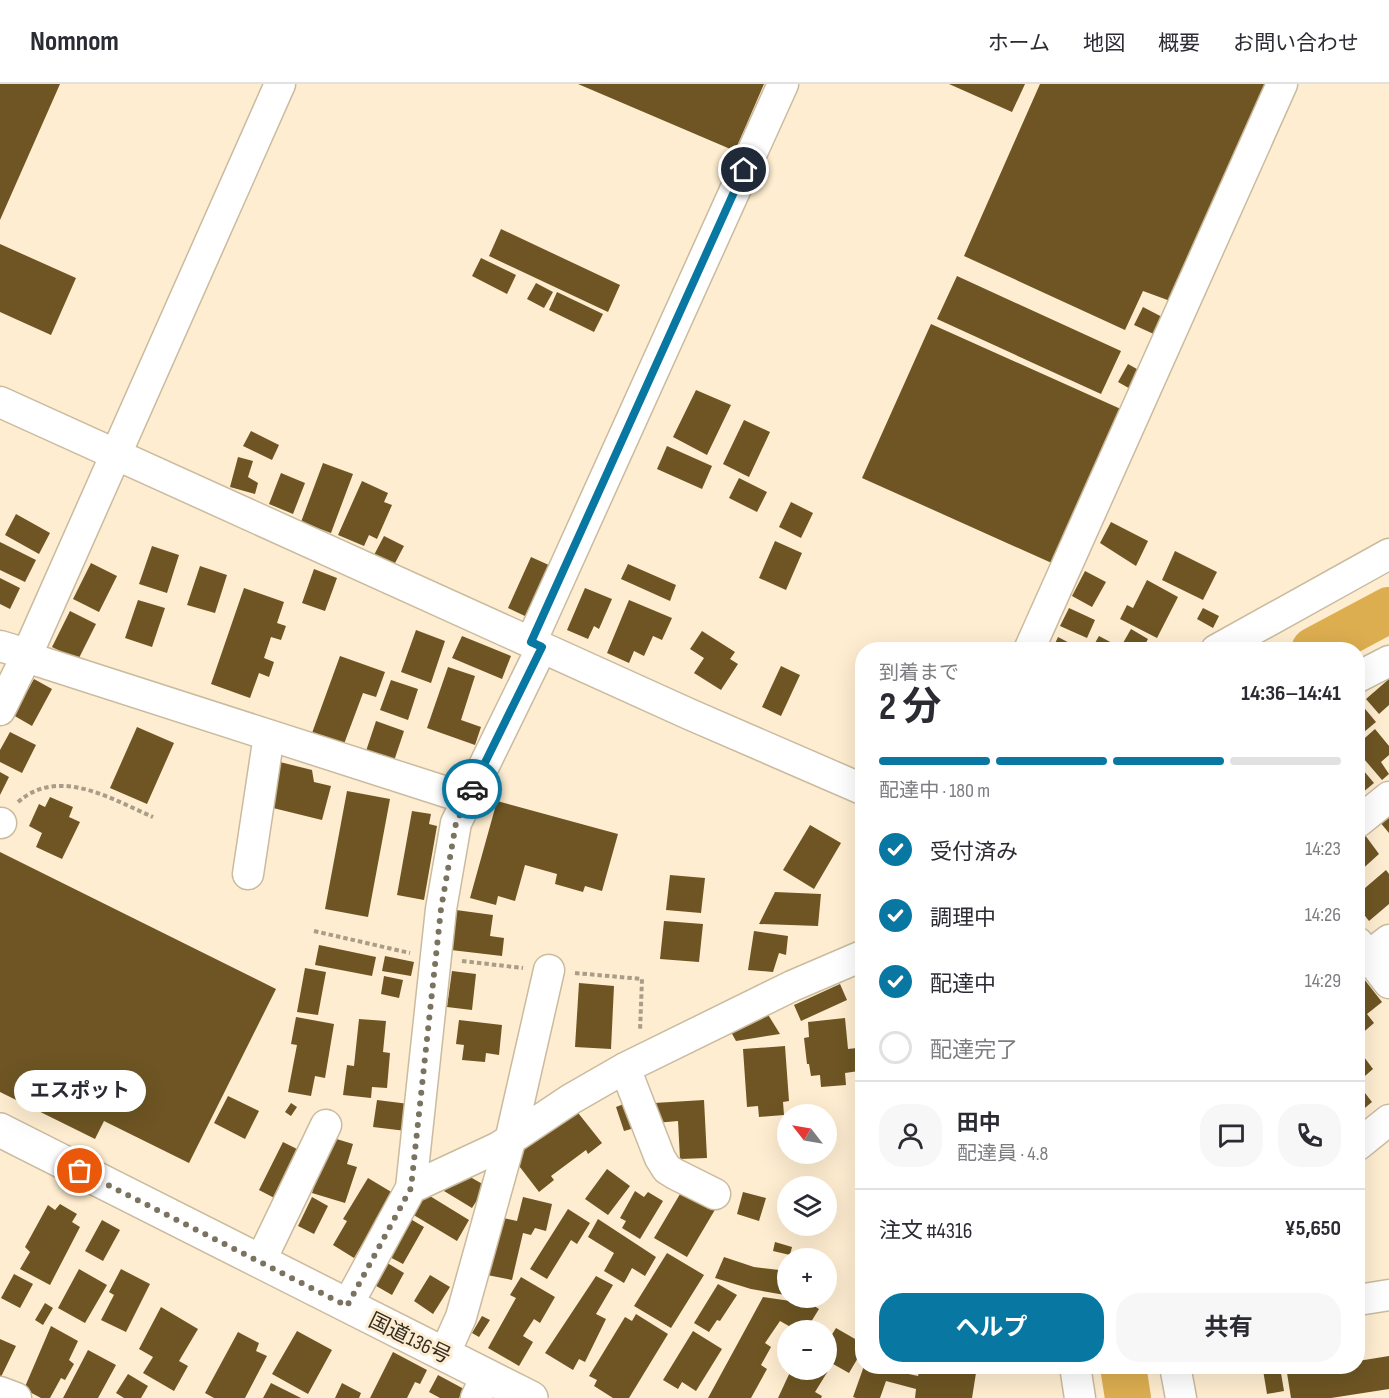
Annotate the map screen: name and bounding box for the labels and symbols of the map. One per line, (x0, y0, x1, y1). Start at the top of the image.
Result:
pin (718, 144, 769, 195)
courier (442, 759, 502, 819)
callout: エスポット (14, 1069, 146, 1111)
north arrow (777, 1104, 837, 1164)
pin (54, 1145, 105, 1196)
street label: 国道136号 (365, 1308, 455, 1369)

